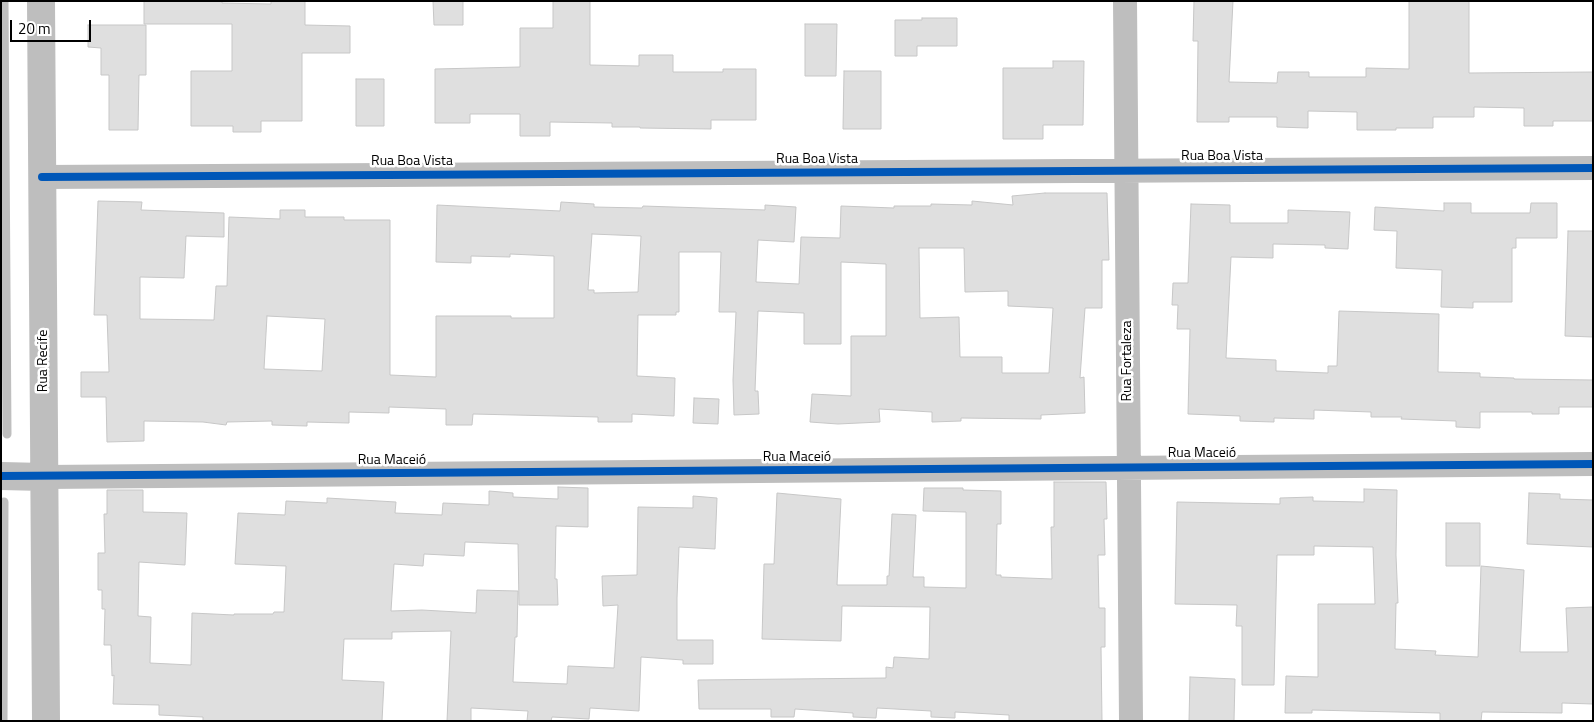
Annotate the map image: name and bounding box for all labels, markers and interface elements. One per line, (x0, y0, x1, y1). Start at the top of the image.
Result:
scale bar (12, 10, 94, 42)
text: 20 m (18, 17, 51, 40)
street label: Rua Boa Vista (1181, 149, 1263, 165)
street label: Rua Boa Vista (776, 152, 858, 168)
street label: Rua Boa Vista (371, 154, 453, 170)
street label: Rua Fortaleza (1120, 320, 1136, 402)
street label: Rua Recife (36, 330, 52, 392)
street label: Rua Maceió (1168, 446, 1236, 462)
street label: Rua Maceió (763, 450, 831, 466)
street label: Rua Maceió (358, 453, 426, 469)

